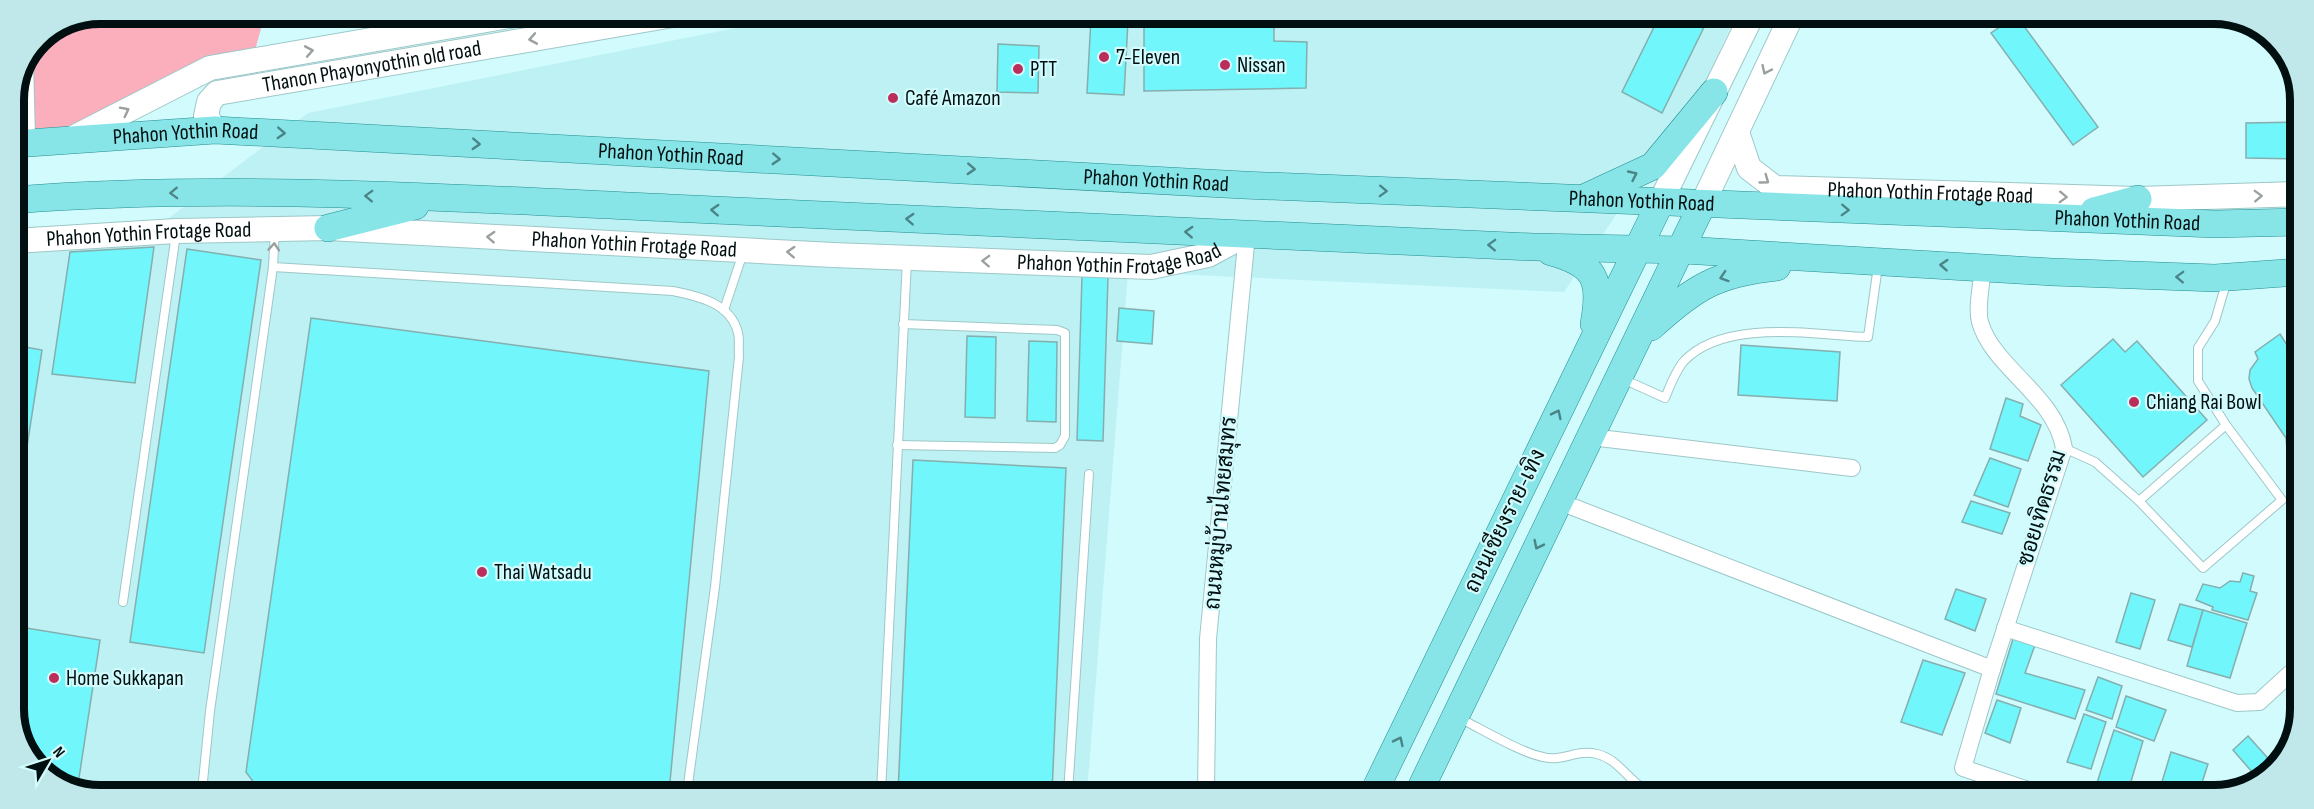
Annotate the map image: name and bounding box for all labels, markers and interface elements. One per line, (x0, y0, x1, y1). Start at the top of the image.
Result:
one-way arrow (528, 32, 538, 44)
street label: Thanon Phayonyothin old road (260, 35, 483, 98)
place label: 7-Eleven (1116, 44, 1180, 71)
one-way arrow (304, 46, 313, 58)
marker: 7-Eleven (1097, 50, 1111, 64)
place label: Nissan (1237, 52, 1286, 79)
place label: PTT (1030, 56, 1057, 83)
marker: Nissan (1218, 58, 1232, 72)
marker: PTT (1011, 62, 1025, 76)
one-way arrow (1761, 63, 1773, 74)
place label: Café Amazon (905, 85, 1001, 112)
marker: Café Amazon (886, 91, 900, 105)
one-way arrow (119, 107, 130, 119)
street label: Phahon Yothin Road (112, 116, 259, 151)
one-way arrow (277, 127, 286, 140)
street label: Phahon Yothin Road (597, 137, 744, 172)
one-way arrow (472, 138, 481, 151)
one-way arrow (771, 152, 780, 165)
one-way arrow (966, 162, 975, 175)
street label: Phahon Yothin Road (1083, 163, 1230, 198)
one-way arrow (1627, 171, 1638, 183)
one-way arrow (1759, 173, 1770, 184)
street label: Phahon Yothin Frotage Road (1827, 176, 2033, 209)
one-way arrow (1378, 185, 1387, 197)
street label: Phahon Yothin Road (1568, 185, 1715, 217)
one-way arrow (169, 187, 178, 199)
one-way arrow (364, 189, 373, 202)
one-way arrow (2253, 189, 2262, 202)
one-way arrow (2058, 191, 2067, 203)
one-way arrow (711, 204, 720, 217)
one-way arrow (1840, 204, 1849, 216)
street label: Phahon Yothin Road (2054, 204, 2201, 237)
one-way arrow (905, 213, 914, 226)
street label: Phahon Yothin Frotage Road (45, 216, 252, 252)
street label: Phahon Yothin Frotage Road (531, 225, 737, 263)
one-way arrow (1184, 225, 1193, 238)
one-way arrow (487, 230, 496, 243)
street label: Phahon Yothin Frotage Road (1017, 237, 1226, 281)
one-way arrow (1487, 238, 1496, 251)
one-way arrow (267, 243, 280, 252)
one-way arrow (786, 246, 795, 259)
one-way arrow (981, 254, 990, 267)
one-way arrow (1939, 258, 1948, 271)
one-way arrow (1719, 270, 1730, 282)
one-way arrow (2176, 270, 2185, 283)
place label: Chiang Rai Bowl (2146, 389, 2262, 416)
marker: Chiang Rai Bowl (2127, 395, 2141, 409)
one-way arrow (1549, 410, 1561, 421)
street label: ถนนหมู่บ้านไทยสมุทร (1197, 415, 1244, 611)
street label: ถนนเชียงราย-เทิง (1458, 444, 1552, 597)
street label: ซอยเทิดธรรม (2011, 446, 2072, 569)
one-way arrow (1534, 539, 1546, 550)
place label: Thai Watsadu (494, 559, 592, 586)
marker: Thai Watsadu (475, 565, 489, 579)
place label: Home Sukkapan (66, 665, 184, 692)
marker: Home Sukkapan (47, 671, 61, 685)
north arrow (18, 731, 78, 791)
one-way arrow (1391, 737, 1403, 748)
text: N (48, 743, 69, 762)

